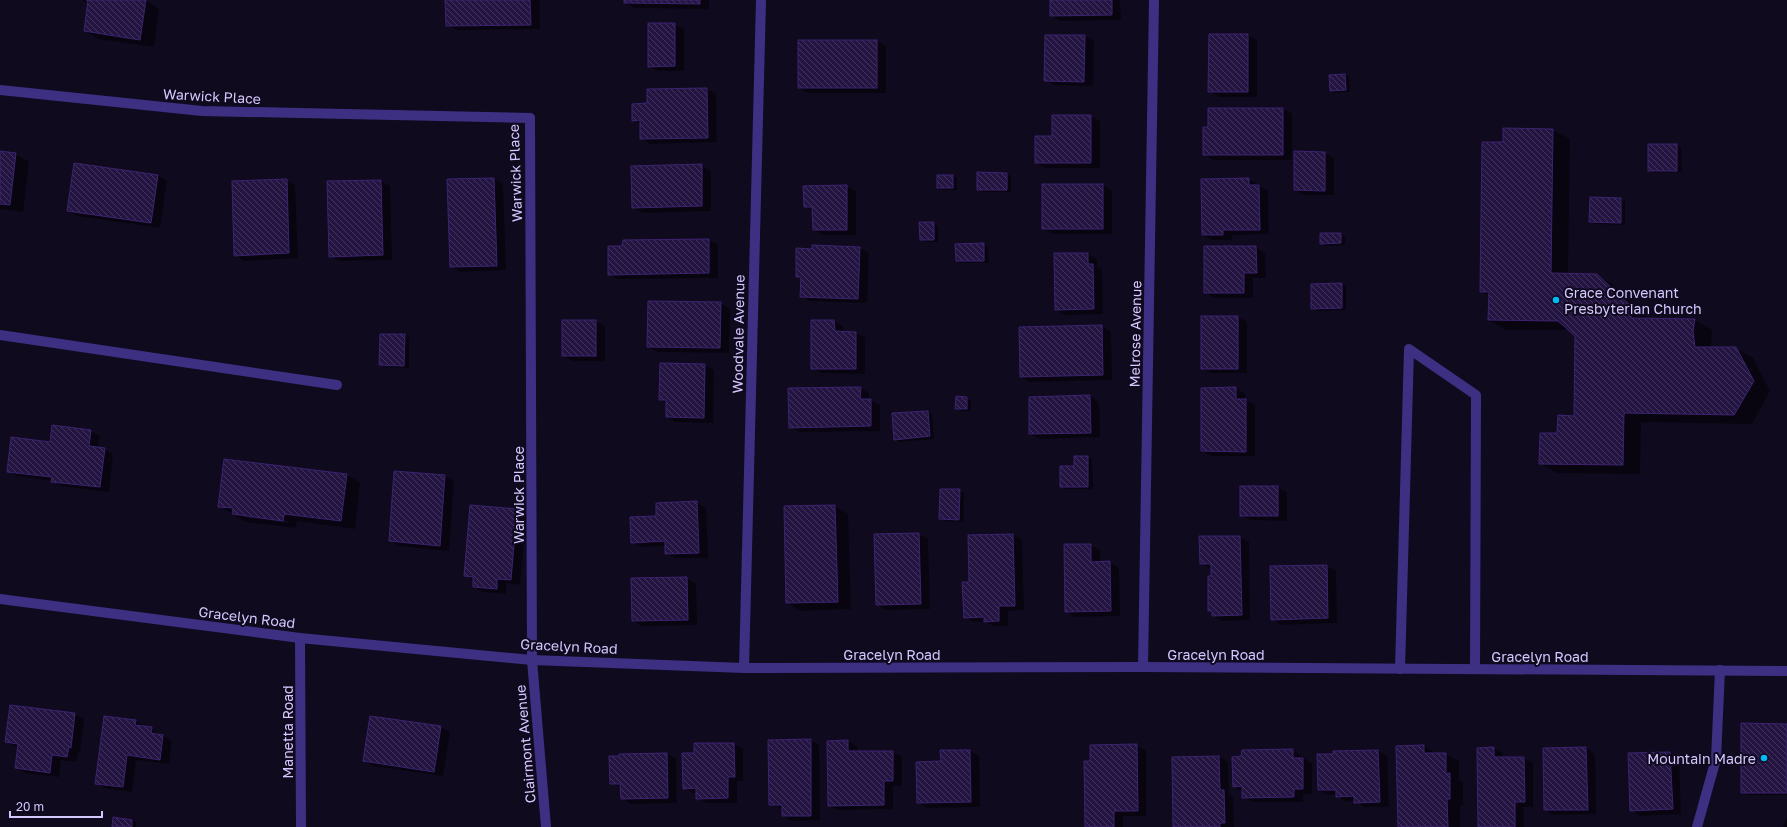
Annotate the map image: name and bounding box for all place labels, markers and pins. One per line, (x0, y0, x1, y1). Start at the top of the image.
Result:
place label: Grace Convenant Presbyterian Church (1564, 284, 1702, 317)
marker: Grace Convenant Presbyterian Church (1551, 295, 1561, 305)
place label: Mountain Madre (1647, 750, 1756, 767)
marker: Mountain Madre (1759, 753, 1769, 763)

